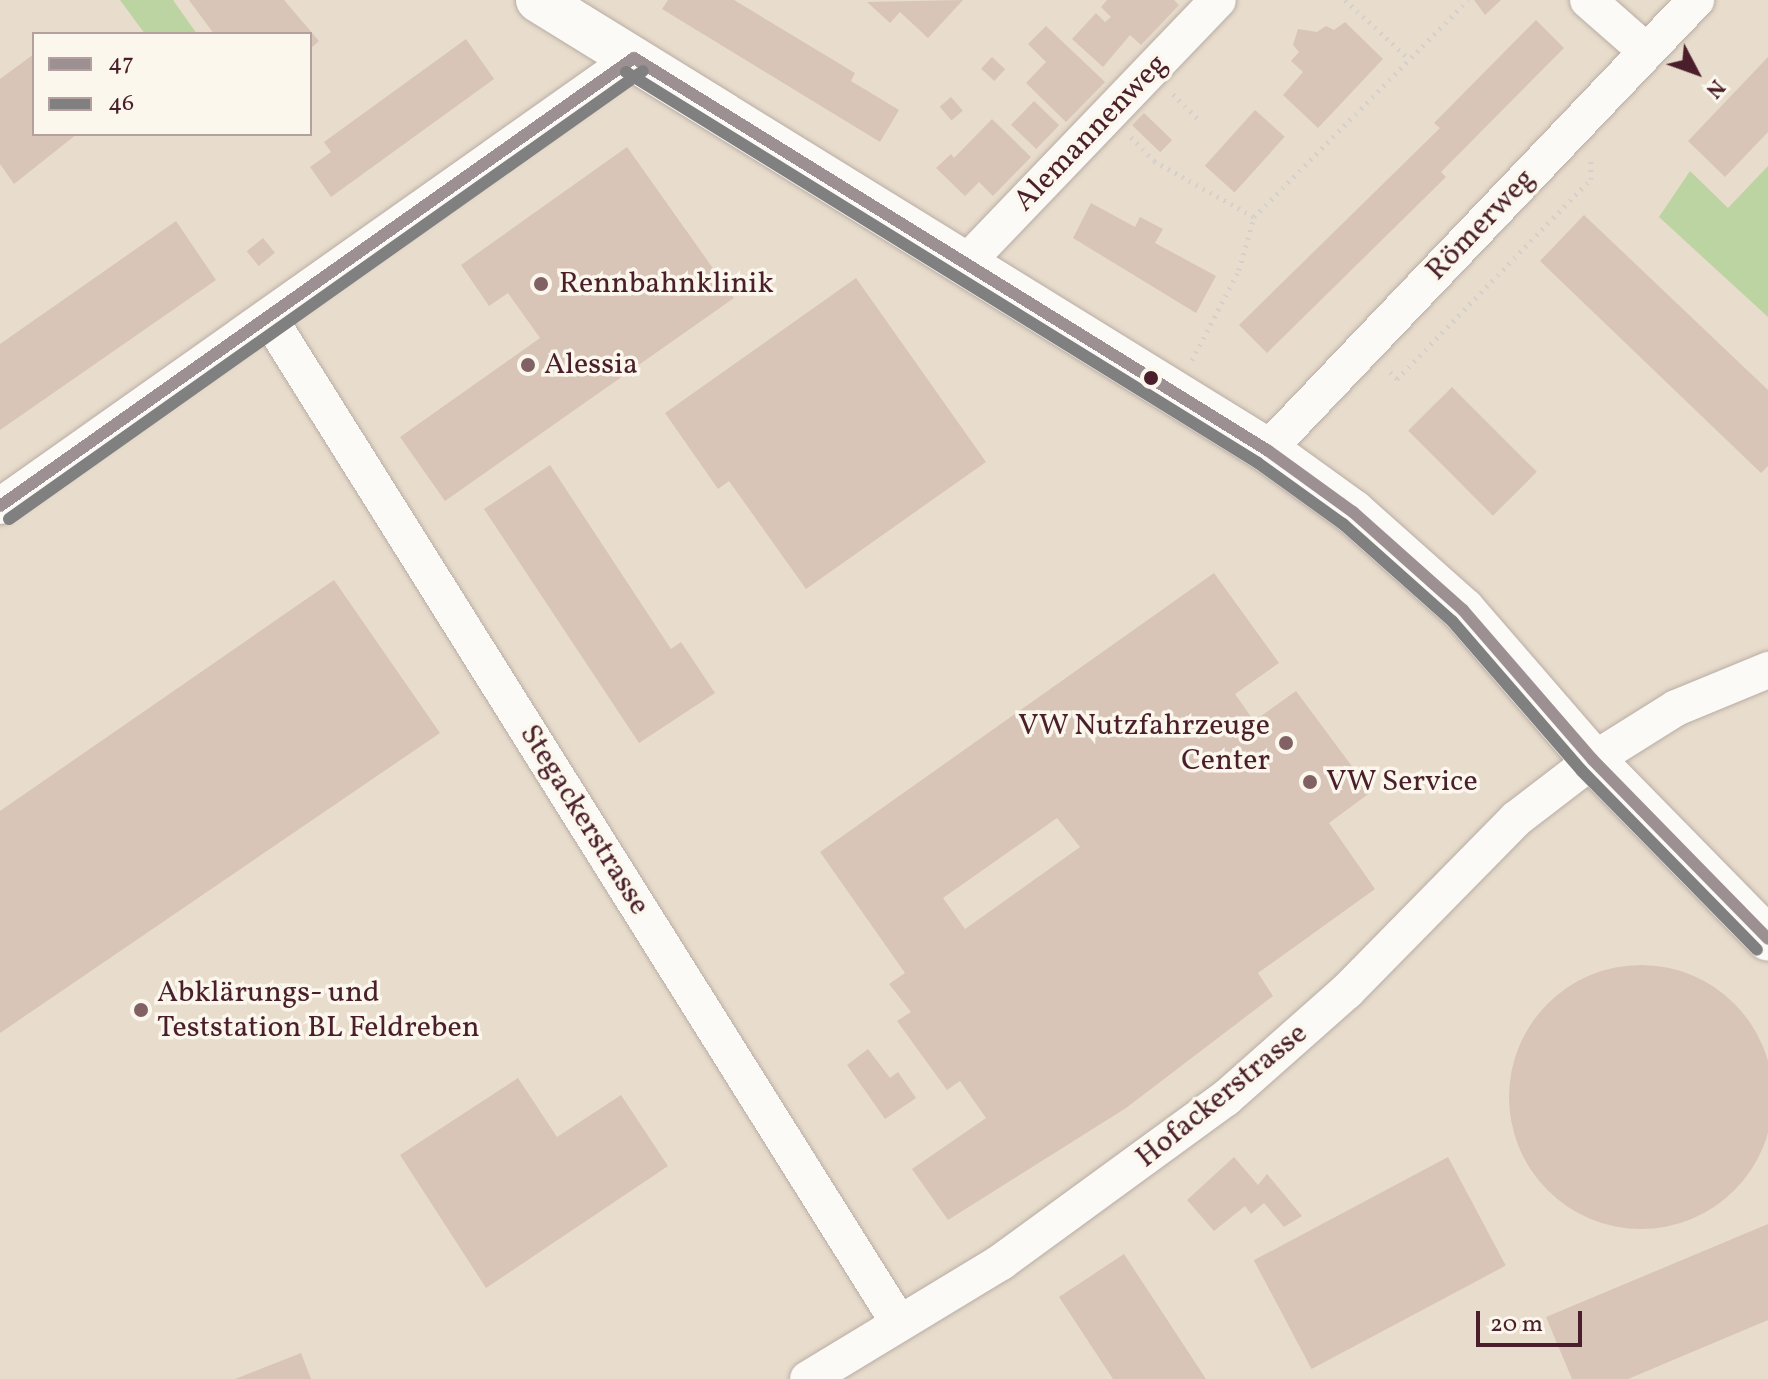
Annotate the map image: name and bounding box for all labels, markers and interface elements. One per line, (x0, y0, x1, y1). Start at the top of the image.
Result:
legend (32, 32, 312, 136)
north arrow (1656, 32, 1736, 112)
text: 47 (108, 47, 134, 81)
street label: Alemannenweg (1007, 47, 1175, 219)
text: N (1698, 72, 1731, 104)
text: 46 (108, 87, 134, 121)
street label: Römerweg (1419, 162, 1543, 288)
place label: Rennbahnklinik (559, 266, 774, 302)
marker: Rennbahnklinik (530, 273, 552, 295)
place label: Alessia (544, 347, 638, 383)
marker: Alessia (519, 356, 537, 374)
unlabelled marker (1143, 370, 1159, 386)
place label: VW Nutzfahrzeuge Center (1017, 708, 1270, 778)
street label: Stegackerstrasse (511, 718, 657, 922)
marker: VW Nutzfahrzeuge Center (1277, 734, 1295, 752)
place label: VW Service (1326, 764, 1479, 800)
marker: VW Service (1301, 773, 1319, 791)
place label: Abklärungs- und Teststation BL Feldreben (157, 975, 480, 1046)
marker: Abklärungs- und Teststation BL Feldreben (132, 1001, 150, 1019)
street label: Hofackerstrasse (1129, 1016, 1315, 1176)
scale bar (1480, 1295, 1586, 1345)
text: 20 m (1490, 1308, 1543, 1342)

